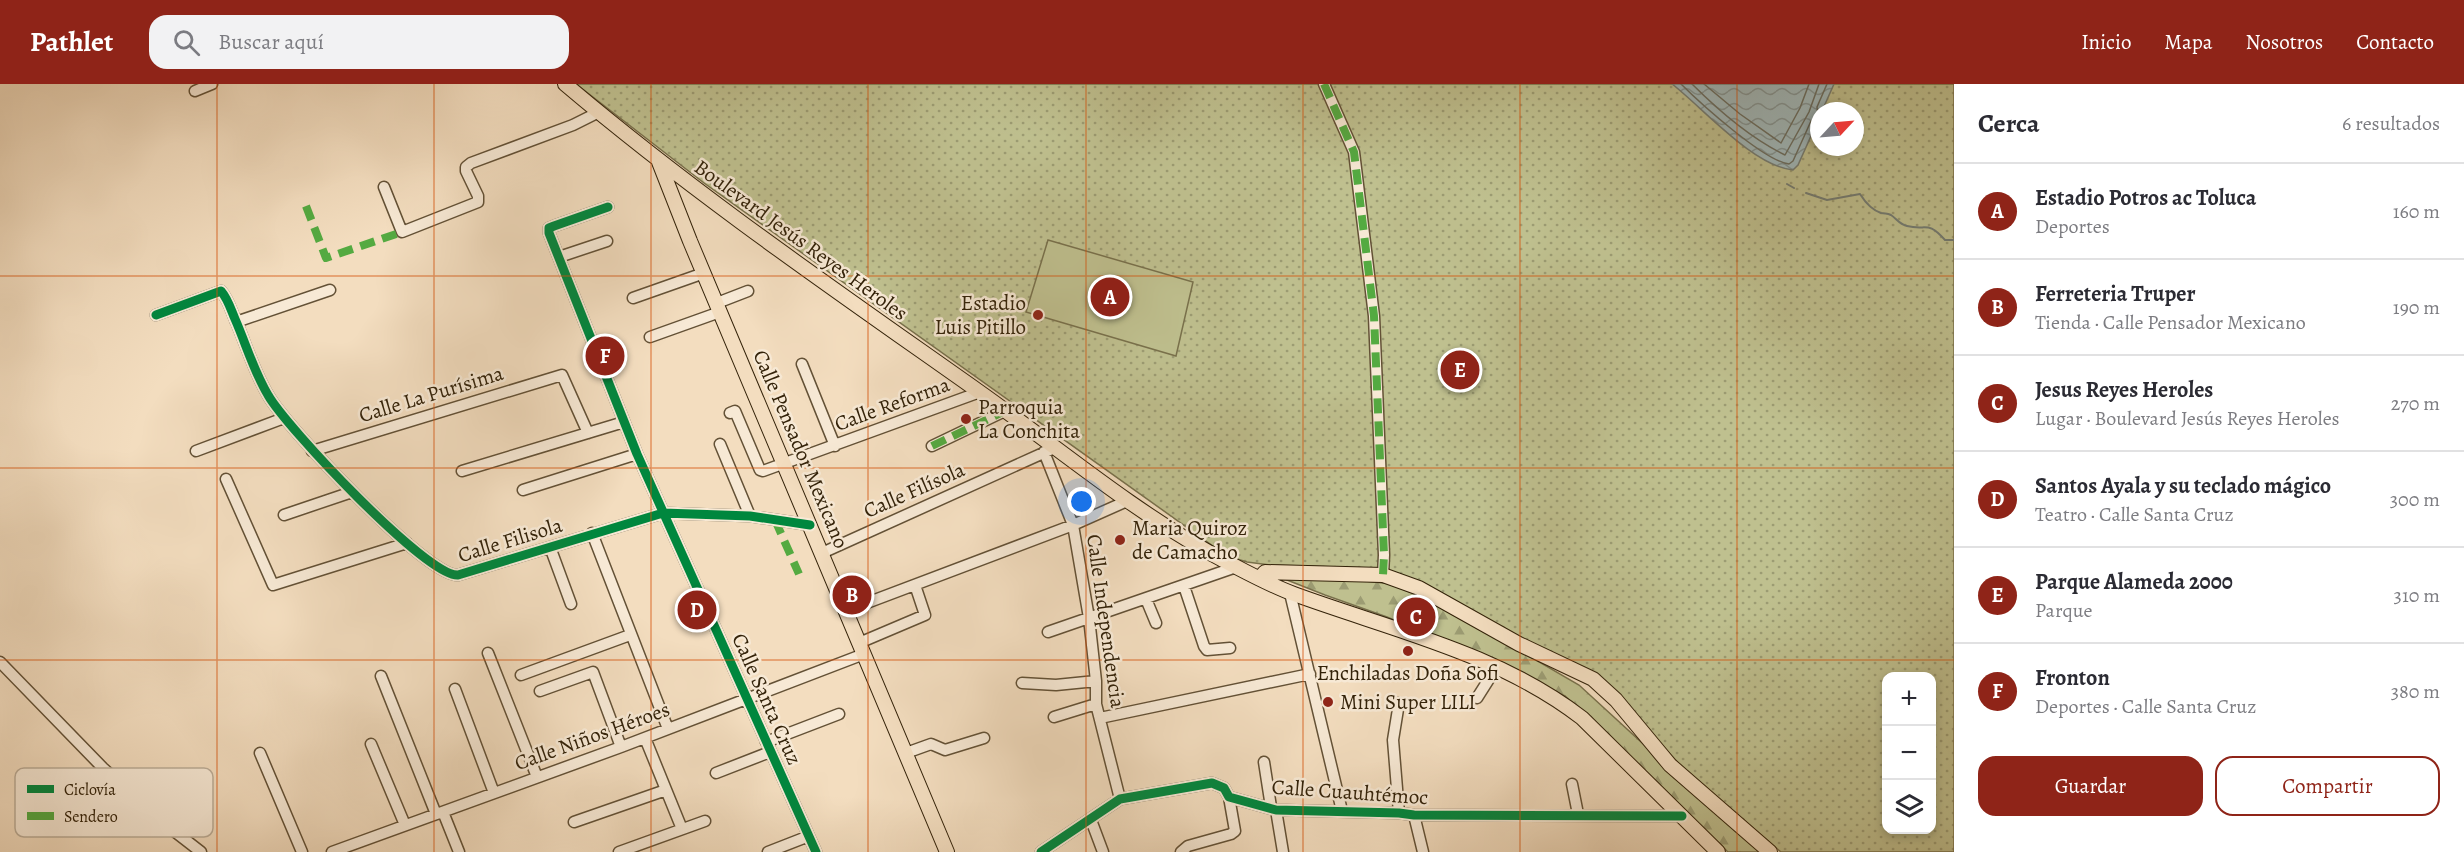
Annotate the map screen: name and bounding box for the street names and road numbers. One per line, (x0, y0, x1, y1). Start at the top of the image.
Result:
street label: Boulevard Jesús Reyes Heroles (689, 153, 913, 327)
street label: Calle Pensador Mexicano (746, 345, 856, 553)
street label: Calle La Purísima (355, 359, 507, 429)
street label: Calle Reforma (831, 370, 954, 438)
street label: Calle Filísola (859, 455, 969, 525)
street label: Calle Filisola (454, 511, 566, 569)
street label: Calle Independencia (1080, 532, 1132, 710)
street label: Calle Santa Cruz (725, 629, 809, 769)
street label: Calle Niños Héroes (510, 695, 674, 777)
street label: Calle Cuauhtémoc (1271, 773, 1429, 811)

